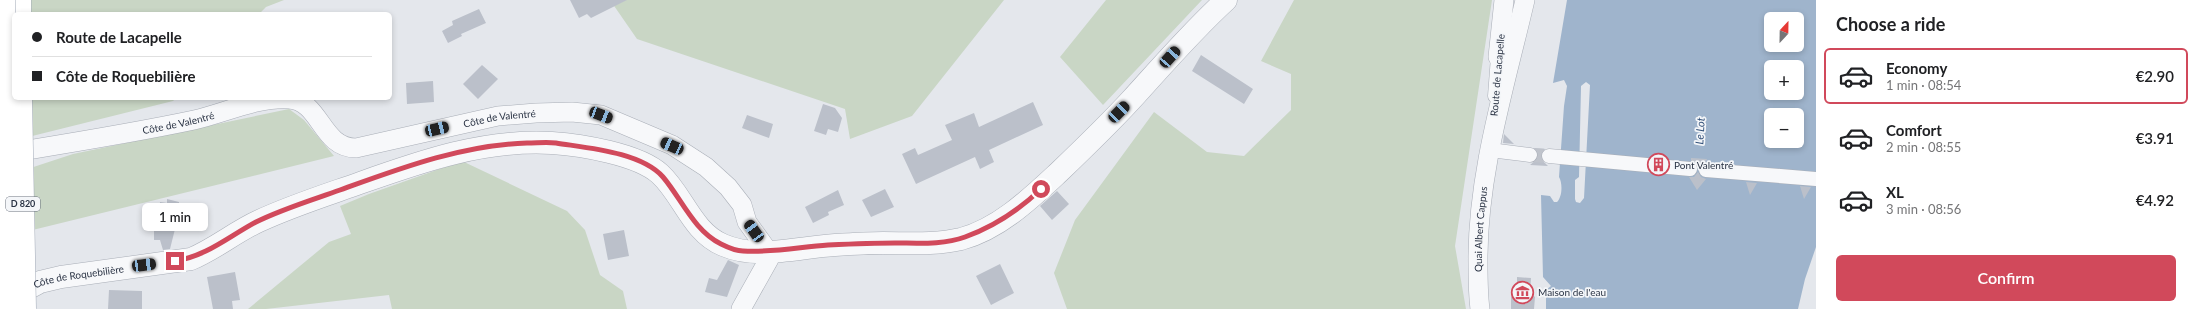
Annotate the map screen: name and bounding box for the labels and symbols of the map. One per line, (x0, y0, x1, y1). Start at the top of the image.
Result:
north arrow (1764, 12, 1804, 52)
street label: Route de Lacapelle (1487, 33, 1507, 117)
car (1158, 44, 1182, 70)
car (1106, 99, 1132, 125)
car (588, 105, 614, 125)
street label: Côte de Valentré (462, 107, 536, 130)
street label: Côte de Valentré (141, 109, 216, 136)
water label: Le Lot (1692, 117, 1707, 145)
car (424, 120, 450, 138)
car (659, 136, 685, 156)
building icon: Pont Valentré (1645, 152, 1671, 178)
place label: Pont Valentré (1674, 159, 1733, 171)
route start (1032, 180, 1050, 198)
street label: Quai Albert Cappus (1472, 186, 1489, 272)
road number: D 820 (6, 197, 40, 211)
callout: 1 min (142, 203, 208, 231)
car (742, 218, 766, 244)
route end (166, 252, 184, 270)
car (131, 258, 157, 272)
street label: Côte de Roquebilière (31, 262, 125, 291)
museum icon: Maison de l'eau (1510, 279, 1536, 305)
place label: Maison de l'eau (1538, 286, 1606, 298)

